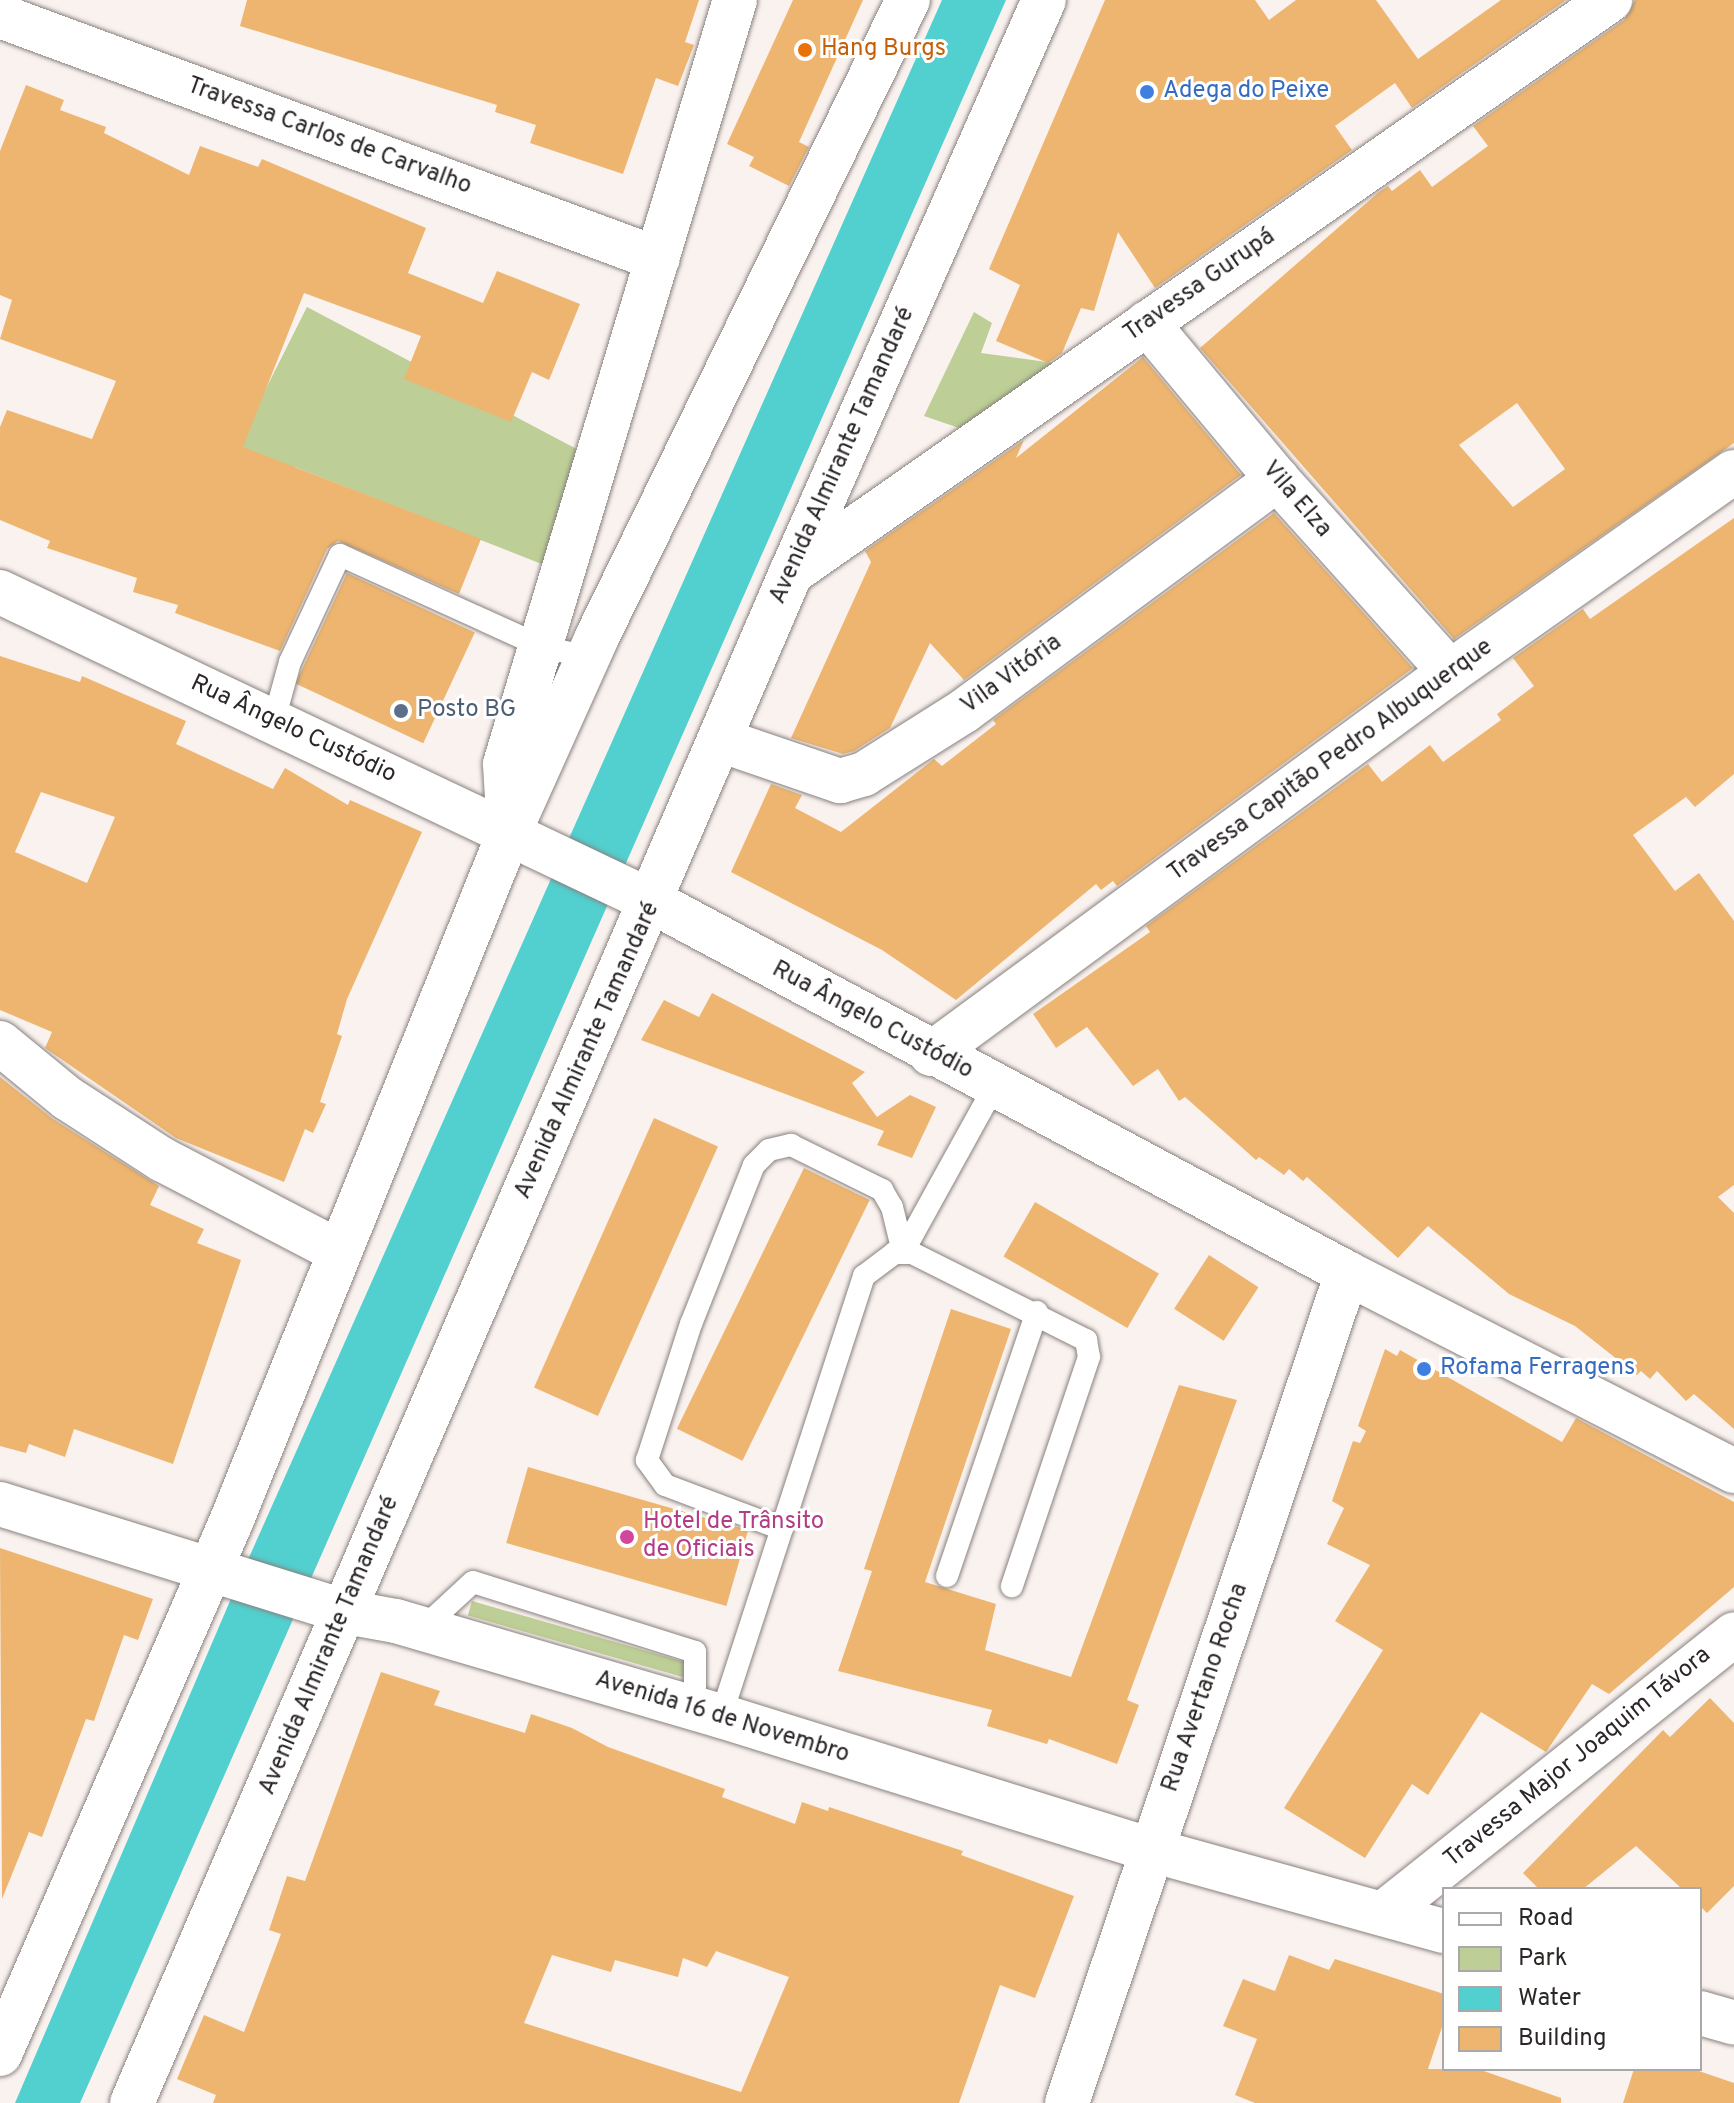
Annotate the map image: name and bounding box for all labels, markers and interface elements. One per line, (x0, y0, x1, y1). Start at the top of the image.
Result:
place label: Hang Burgs (821, 36, 946, 64)
marker: Hang Burgs (796, 41, 814, 59)
street label: Travessa Carlos de Carvalho (183, 72, 475, 202)
place label: Adega do Peixe (1163, 78, 1329, 106)
marker: Adega do Peixe (1138, 83, 1156, 101)
street label: Travessa Gurupá (1119, 223, 1281, 349)
street label: Avenida Almirante Tamandaré (764, 302, 922, 610)
street label: Vila Elza (1255, 456, 1337, 544)
street label: Vila Vitória (956, 629, 1068, 721)
street label: Travessa Capitão Pedro Albuquerque (1163, 633, 1499, 889)
street label: Rua Ângelo Custódio (185, 669, 401, 791)
place label: Posto BG (417, 697, 516, 725)
marker: Posto BG (392, 702, 410, 720)
street label: Avenida Almirante Tamandaré (509, 897, 667, 1205)
street label: Rua Ângelo Custódio (766, 956, 978, 1086)
place label: Rofama Ferragens (1440, 1355, 1635, 1383)
marker: Rofama Ferragens (1415, 1360, 1433, 1378)
street label: Avenida Almirante Tamandaré (253, 1491, 407, 1801)
place label: Hotel de Trânsito de Oficiais (643, 1509, 825, 1565)
marker: Hotel de Trânsito de Oficiais (618, 1528, 636, 1546)
street label: Rua Avertano Rocha (1157, 1579, 1255, 1797)
street label: Travessa Major Joaquim Távora (1439, 1641, 1717, 1875)
street label: Avenida 16 de Novembro (591, 1666, 853, 1770)
legend (1442, 1887, 1702, 2071)
text: Road (1518, 1904, 1574, 1934)
text: Park (1518, 1944, 1568, 1974)
text: Water (1518, 1984, 1581, 2014)
text: Building (1518, 2024, 1607, 2054)

